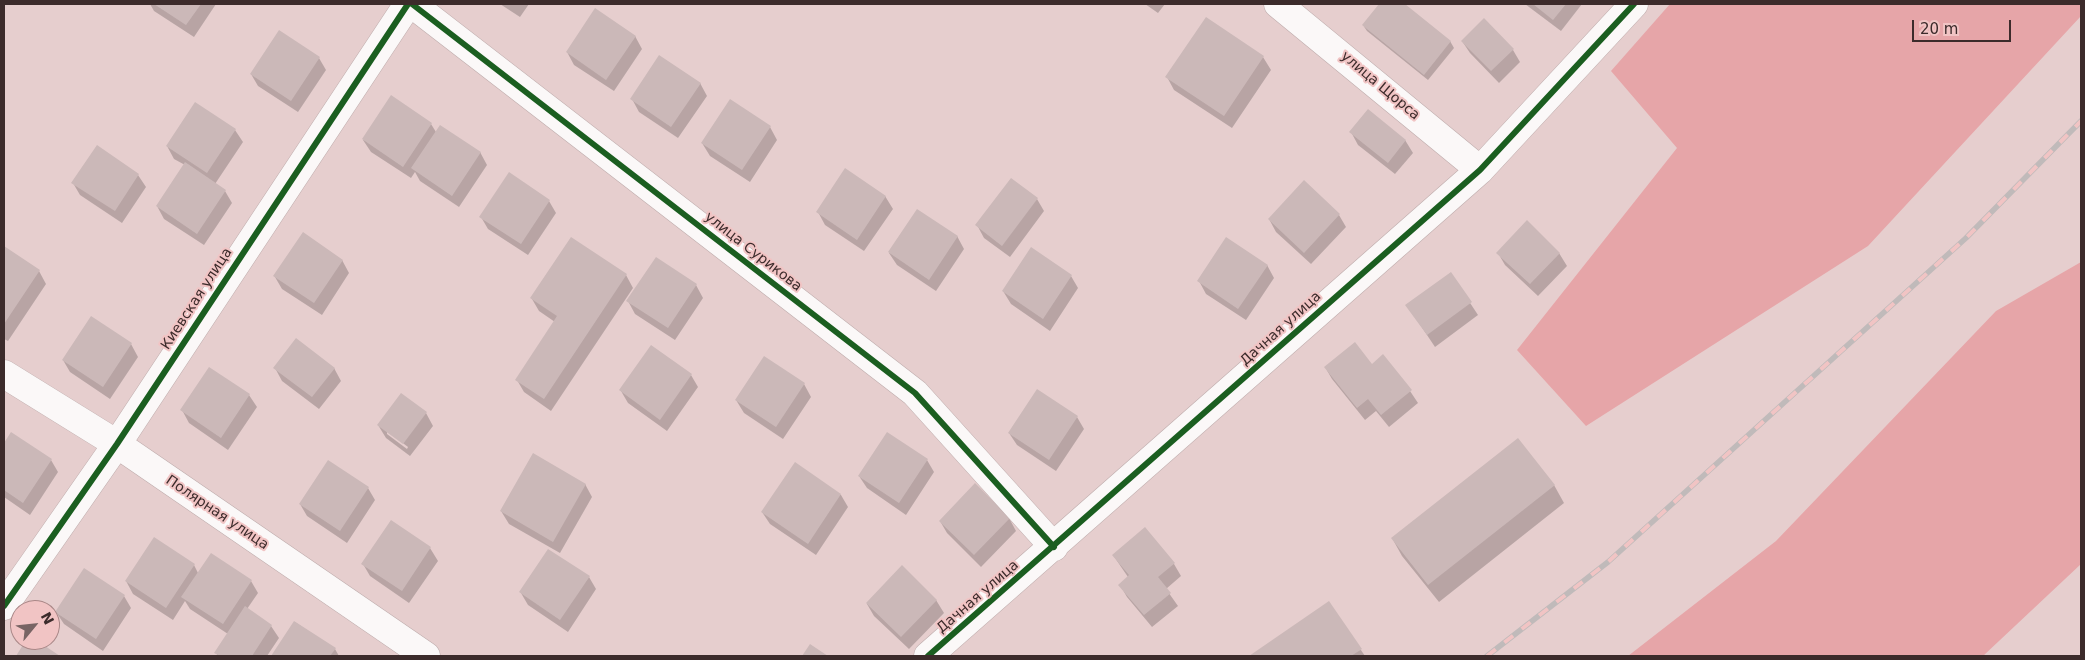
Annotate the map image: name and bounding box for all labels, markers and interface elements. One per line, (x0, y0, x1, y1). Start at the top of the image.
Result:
scale bar (1915, 10, 2014, 42)
text: 20 m (1920, 20, 1958, 38)
street label: улица Щорса (1337, 48, 1423, 124)
street label: улица Сурикова (701, 209, 805, 295)
street label: Киевская улица (158, 245, 236, 353)
street label: Дачная улица (1237, 288, 1325, 370)
street label: Полярная улица (162, 472, 272, 554)
street label: Дачная улица (934, 557, 1022, 637)
north arrow (10, 600, 60, 650)
text: N (38, 609, 57, 627)

